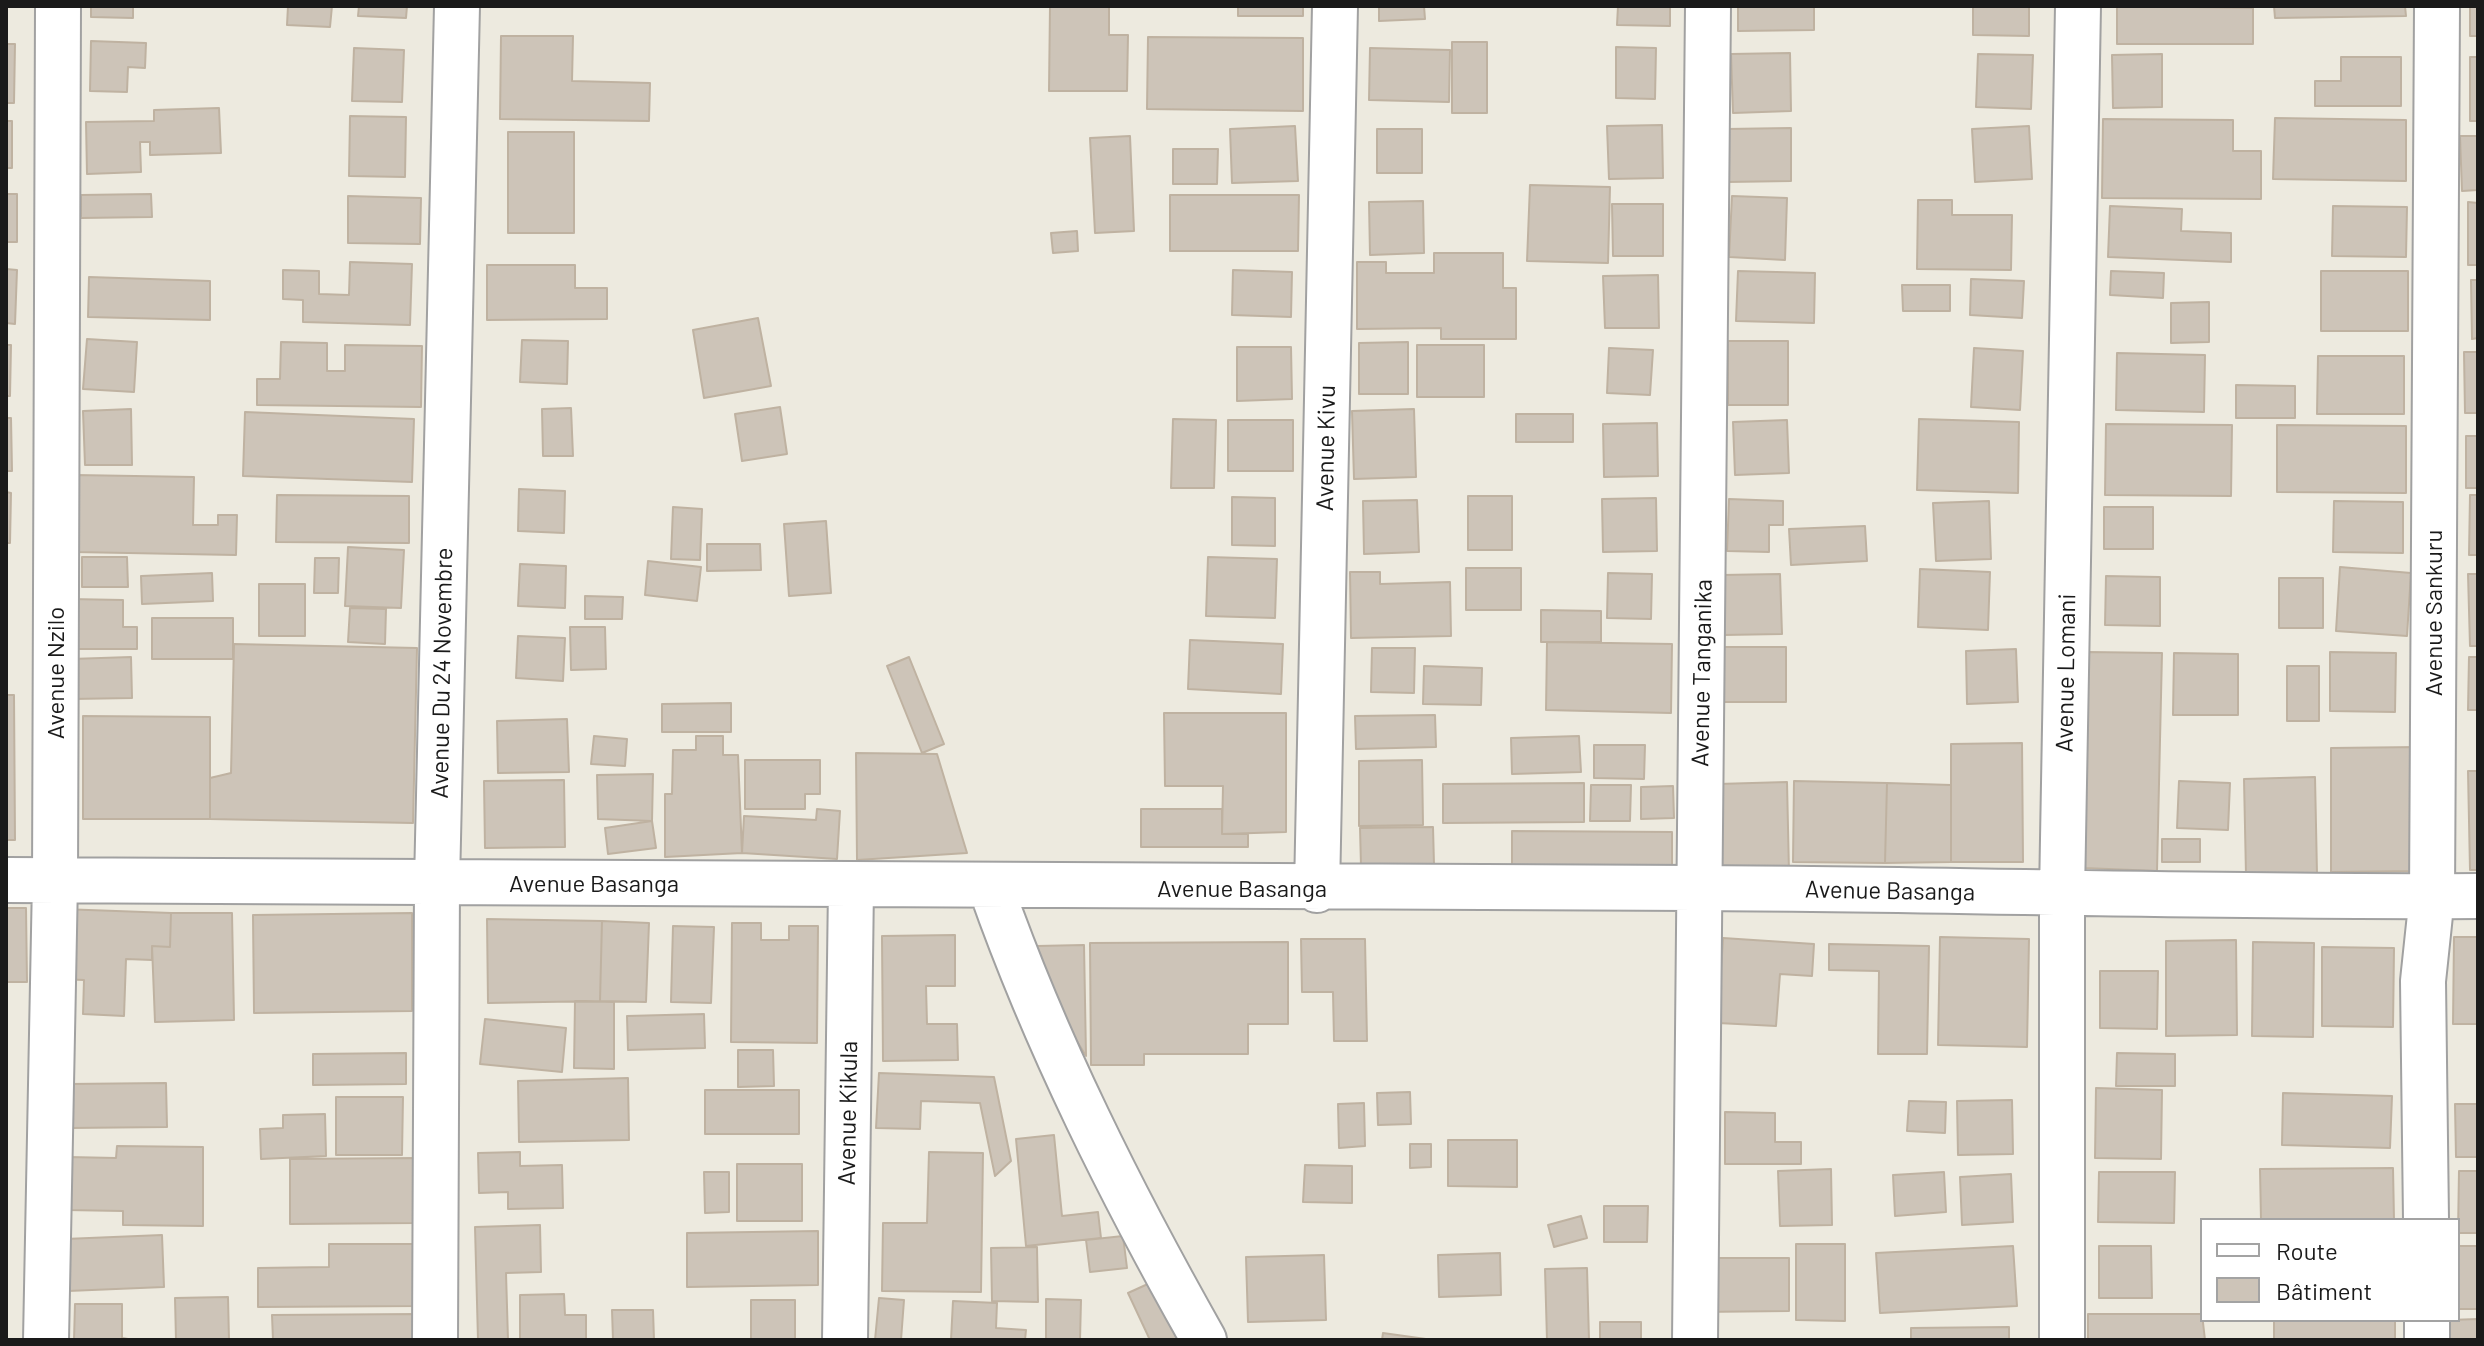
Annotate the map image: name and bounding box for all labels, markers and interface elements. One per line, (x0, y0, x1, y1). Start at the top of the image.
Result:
street label: Avenue Kivu (1311, 385, 1341, 511)
street label: Avenue Sankuru (2420, 530, 2448, 696)
street label: Avenue Du 24 Novembre (425, 547, 459, 799)
street label: Avenue Tanganika (1686, 579, 1718, 767)
street label: Avenue Lomani (2050, 593, 2082, 753)
street label: Avenue Nzilo (42, 607, 70, 739)
street label: Avenue Basanga (509, 870, 679, 898)
street label: Avenue Basanga (1157, 875, 1327, 903)
street label: Avenue Basanga (1805, 875, 1975, 907)
street label: Avenue Kikula (832, 1040, 864, 1186)
legend (2200, 1218, 2460, 1322)
text: Route (2276, 1236, 2338, 1265)
text: Bâtiment (2276, 1276, 2372, 1305)

